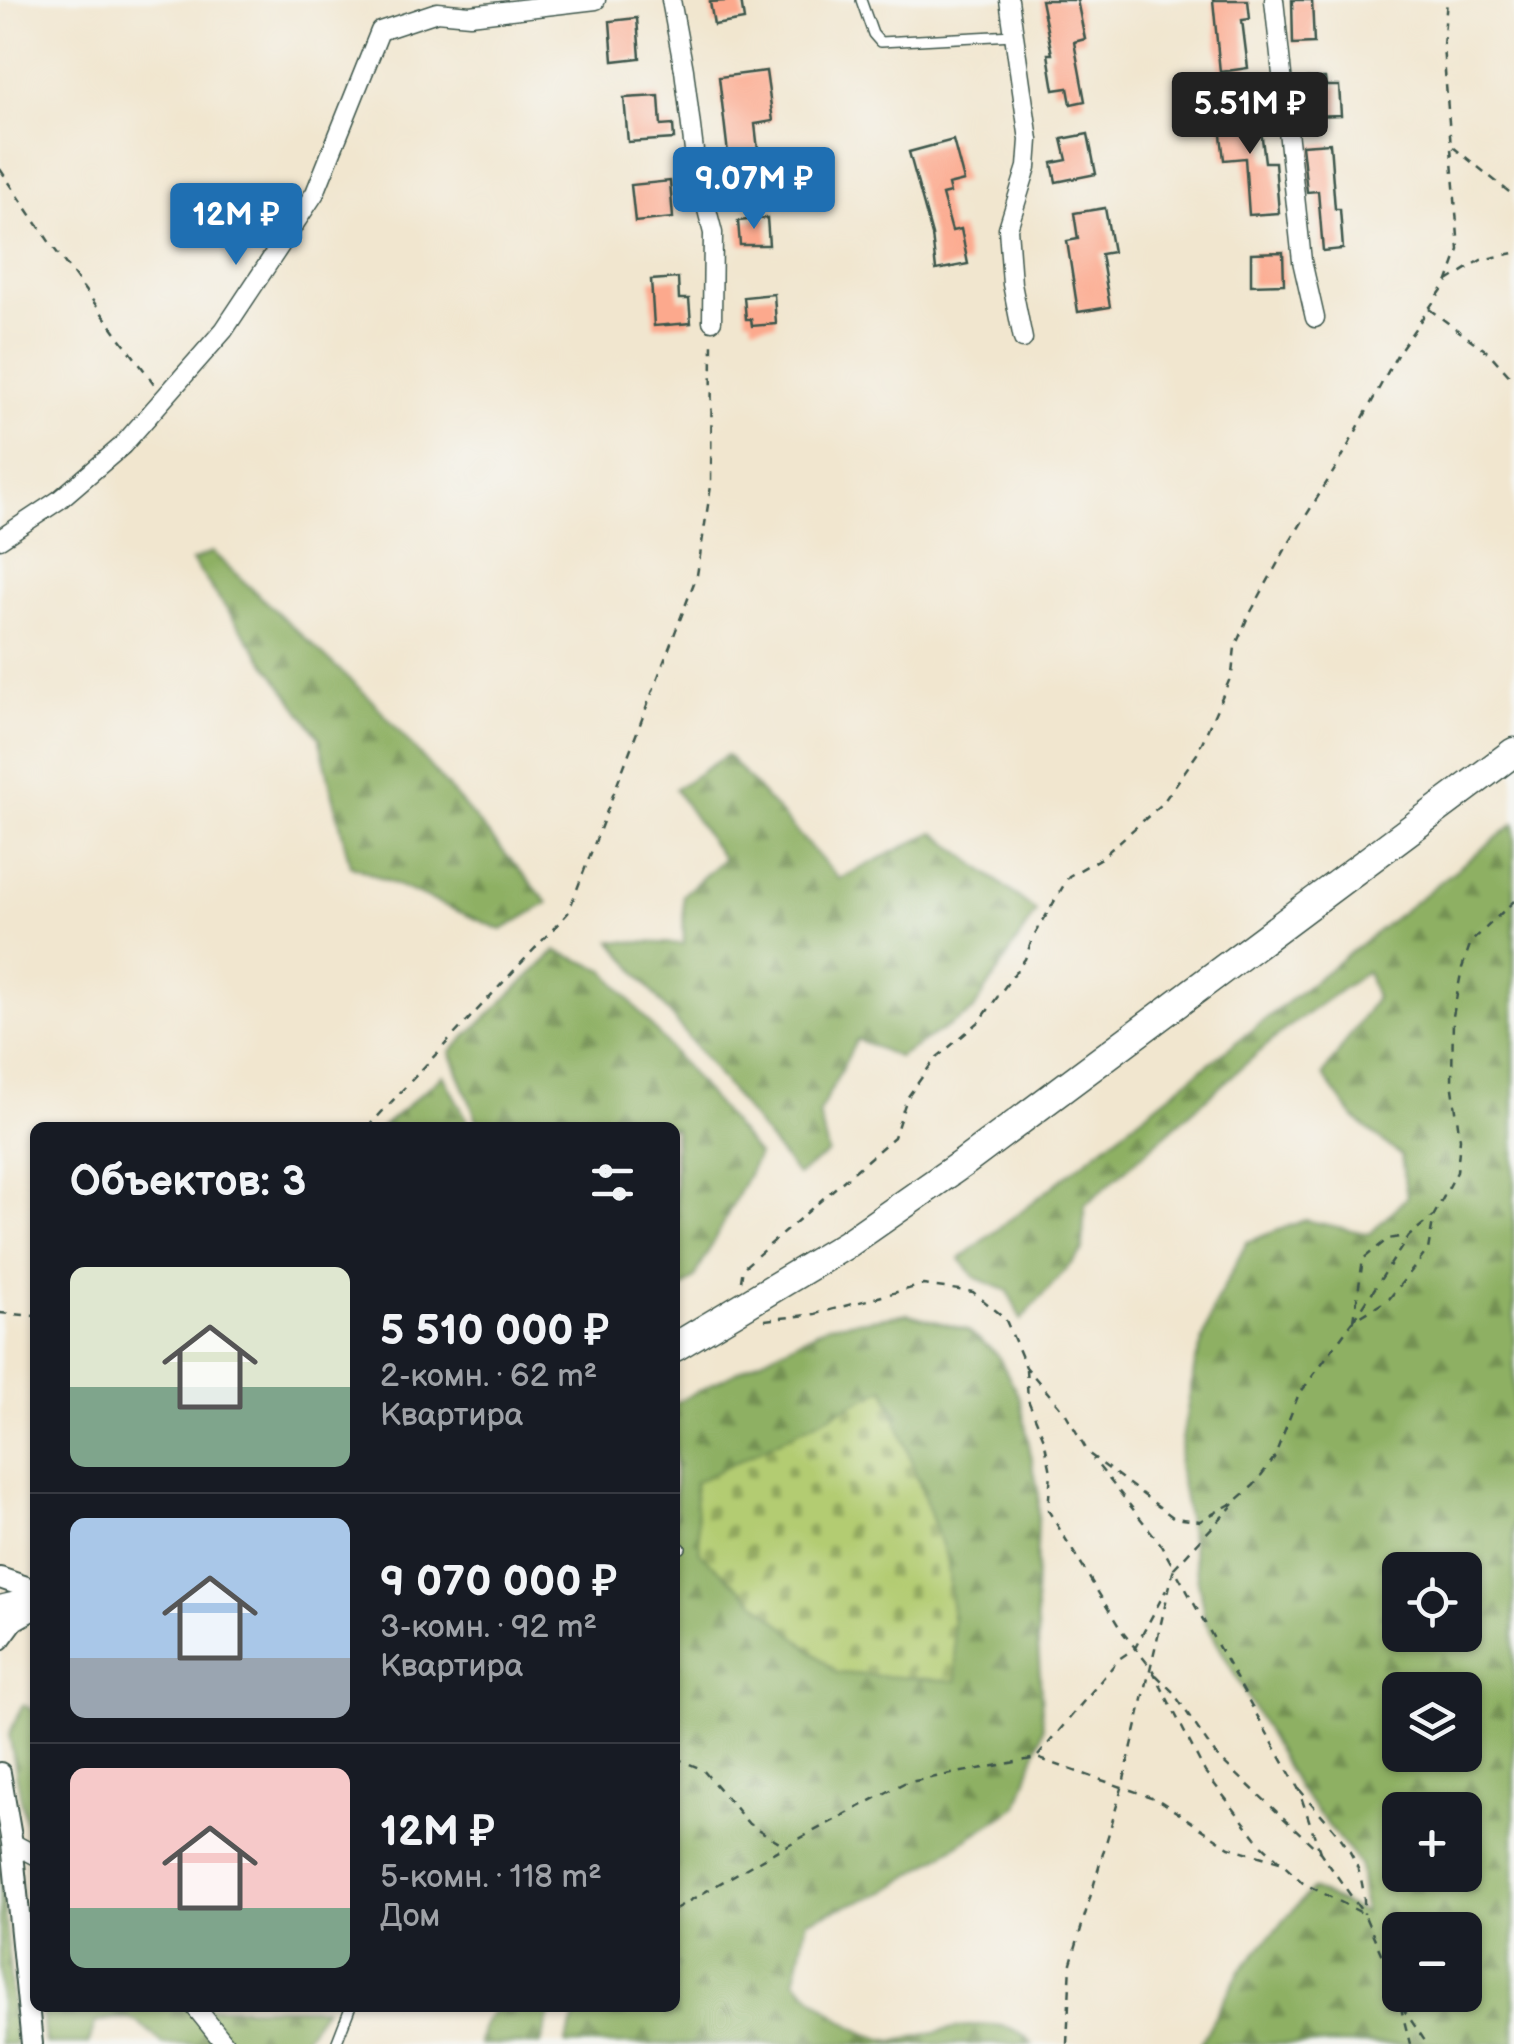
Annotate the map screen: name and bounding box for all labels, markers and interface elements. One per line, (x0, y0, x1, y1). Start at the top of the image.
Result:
pin: 5.51M ₽ (1158, 72, 1342, 157)
text: 5.51M ₽ (1194, 85, 1306, 124)
pin: 9.07M ₽ (662, 147, 846, 232)
text: 9.07M ₽ (695, 160, 813, 199)
pin: 12M ₽ (166, 183, 306, 268)
text: 12M ₽ (192, 196, 280, 235)
icon: filters (585, 1155, 640, 1210)
text: Объектов: 3 (70, 1157, 306, 1208)
text: 5 510 000 ₽ (380, 1306, 609, 1357)
icon: home (150, 1307, 270, 1427)
text: 2-комн. · 62 m² (380, 1357, 597, 1396)
text: Квартира (380, 1396, 523, 1435)
map controls (1382, 1552, 1482, 2012)
button: locate (1382, 1552, 1482, 1652)
text: 9 070 000 ₽ (380, 1557, 617, 1608)
icon: home (150, 1558, 270, 1678)
text: 3-комн. · 92 m² (380, 1608, 597, 1647)
text: Квартира (380, 1647, 523, 1686)
button: layers (1382, 1672, 1482, 1772)
button: + (1382, 1792, 1482, 1892)
text: 12M ₽ (380, 1807, 495, 1858)
icon: home (150, 1808, 270, 1928)
text: 5-комн. · 118 m² (380, 1858, 602, 1897)
text: Дом (380, 1897, 440, 1936)
button: − (1382, 1912, 1482, 2012)

